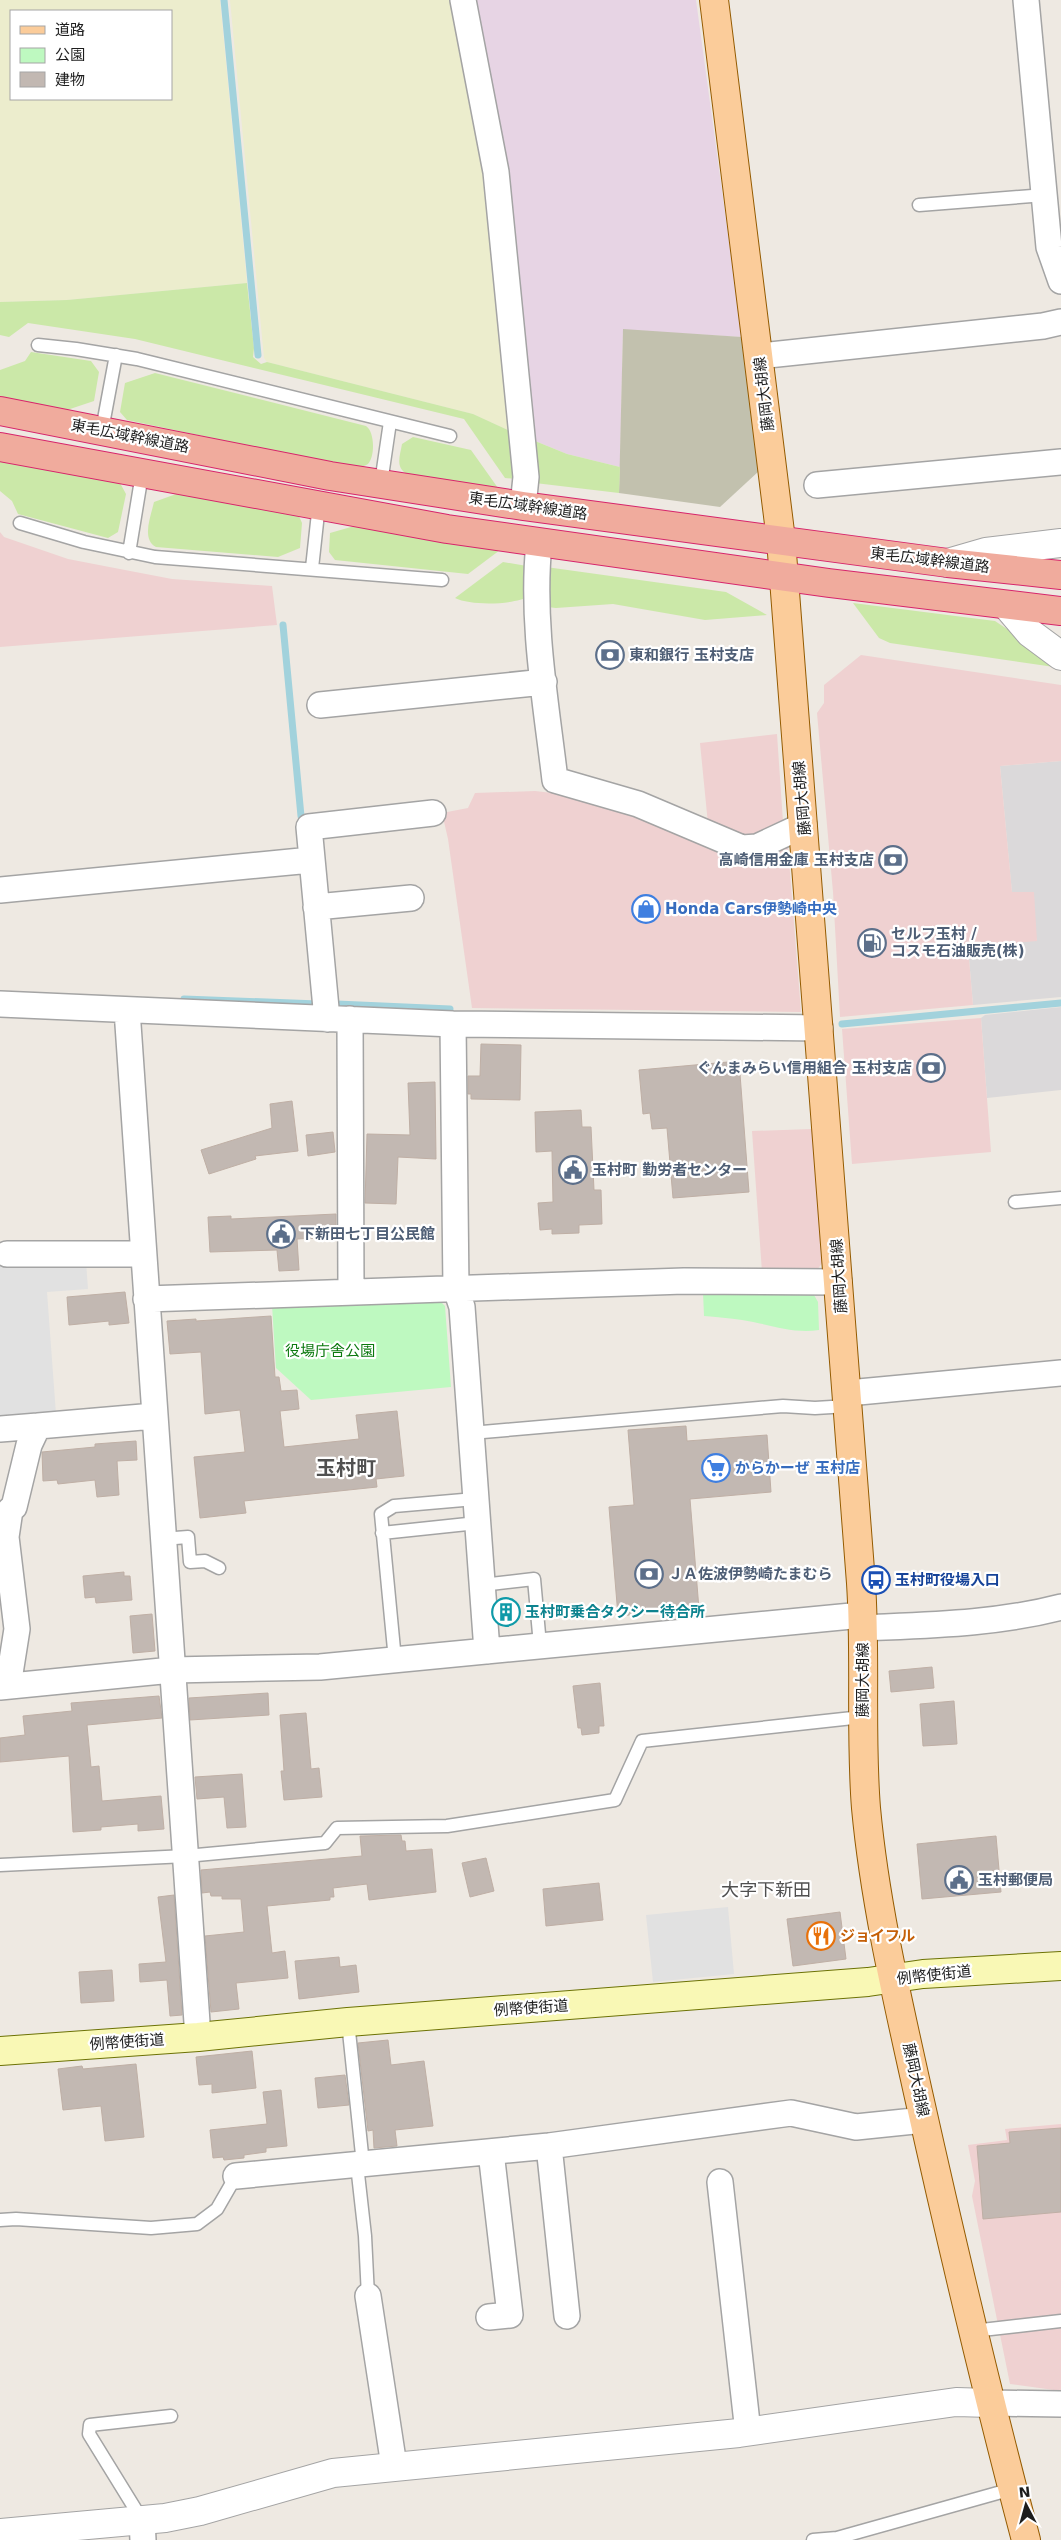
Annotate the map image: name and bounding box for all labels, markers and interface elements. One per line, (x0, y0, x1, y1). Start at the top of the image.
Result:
legend (10, 10, 172, 100)
text: 道路 (55, 21, 85, 39)
text: 公園 (55, 46, 85, 64)
text: 建物 (55, 71, 85, 89)
street label: 藤岡大胡線 (750, 356, 778, 432)
street label: 東毛広域幹線道路 (69, 416, 191, 456)
street label: 東毛広域幹線道路 (467, 489, 589, 523)
street label: 東毛広域幹線道路 (869, 544, 991, 576)
bank icon: 東和銀行 玉村支店 (595, 640, 625, 670)
place label: 東和銀行 玉村支店 (629, 646, 754, 664)
street label: 藤岡大胡線 (790, 760, 814, 836)
bank icon: 高崎信用金庫 玉村支店 (878, 845, 908, 875)
place label: 高崎信用金庫 玉村支店 (719, 851, 874, 869)
shop icon: Honda Cars伊勢崎中央 (631, 894, 661, 924)
place label: Honda Cars伊勢崎中央 (665, 900, 837, 918)
place label: セルフ玉村 / コスモ石油販売(株) (891, 925, 1025, 960)
fuel station icon: セルフ玉村 / コスモ石油販売(株) (857, 928, 887, 958)
bank icon: ぐんまみらい信用組合 玉村支店 (916, 1053, 946, 1083)
place label: ぐんまみらい信用組合 玉村支店 (697, 1059, 912, 1077)
public building icon: 玉村町 勤労者センター (558, 1155, 588, 1185)
place label: 玉村町 勤労者センター (592, 1161, 747, 1179)
public building icon: 下新田七丁目公民館 (266, 1219, 296, 1249)
place label: 下新田七丁目公民館 (300, 1225, 435, 1243)
street label: 藤岡大胡線 (827, 1238, 851, 1314)
park label: 役場庁舎公園 (285, 1342, 375, 1360)
supermarket icon: からかーぜ 玉村店 (701, 1453, 731, 1483)
district label: 玉村町 (316, 1456, 376, 1480)
place label: からかーぜ 玉村店 (735, 1459, 860, 1477)
bank icon: ＪＡ佐波伊勢崎たまむら (634, 1559, 664, 1589)
place label: ＪＡ佐波伊勢崎たまむら (668, 1565, 833, 1583)
bus stop icon: 玉村町役場入口 (861, 1565, 891, 1595)
place label: 玉村町役場入口 (895, 1571, 1000, 1589)
building icon: 玉村町乗合タクシー待合所 (491, 1597, 521, 1627)
place label: 玉村町乗合タクシー待合所 (525, 1603, 705, 1621)
street label: 藤岡大胡線 (854, 1642, 872, 1718)
public building icon: 玉村郵便局 (944, 1865, 974, 1895)
place label: 玉村郵便局 (978, 1871, 1053, 1889)
district label: 大字下新田 (721, 1879, 811, 1900)
restaurant icon: ジョイフル (806, 1921, 836, 1951)
place label: ジョイフル (840, 1927, 915, 1945)
street label: 例幣使街道 (896, 1962, 972, 1988)
street label: 例幣使街道 (493, 1996, 569, 2020)
street label: 例幣使街道 (89, 2030, 165, 2054)
street label: 藤岡大胡線 (899, 2041, 933, 2119)
north arrow (1001, 2480, 1051, 2530)
text: N (1018, 2484, 1031, 2501)

